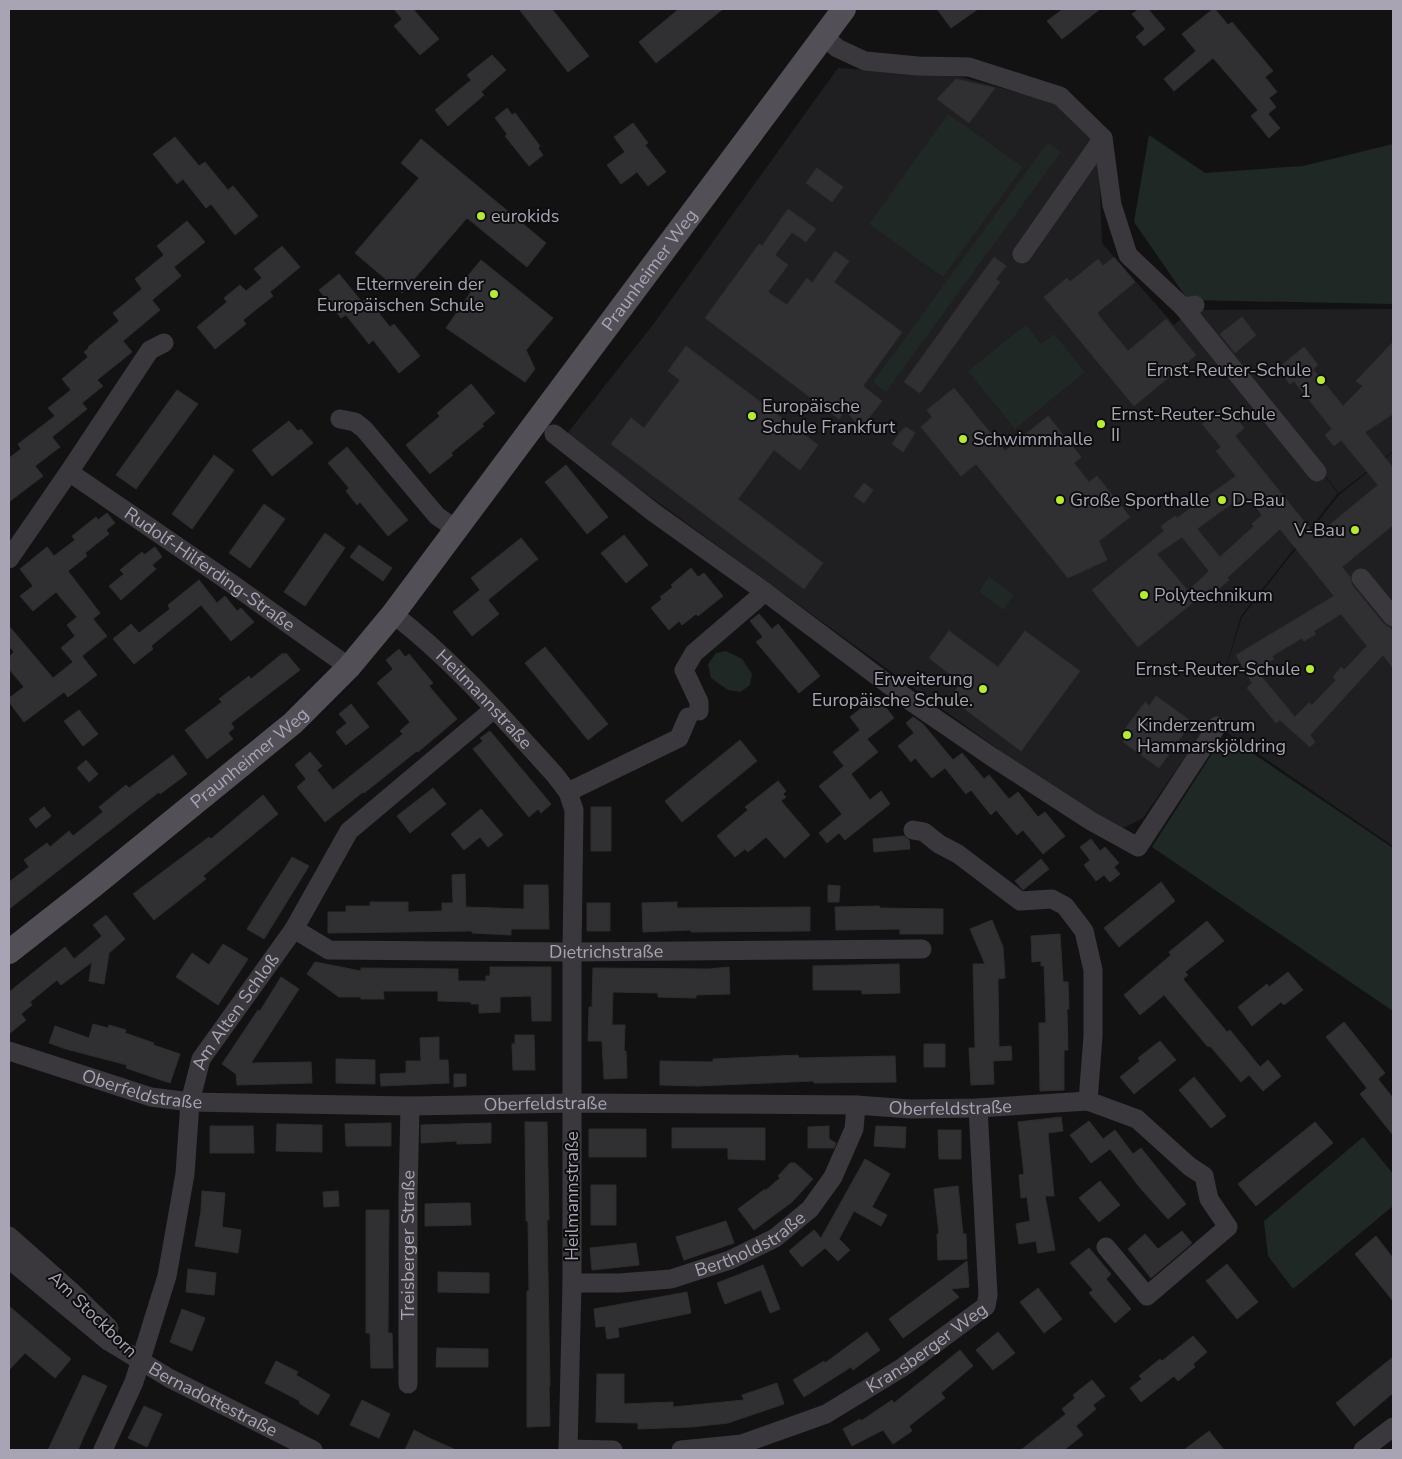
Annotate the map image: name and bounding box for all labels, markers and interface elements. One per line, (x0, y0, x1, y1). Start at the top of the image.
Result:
place label: eurokids (491, 204, 559, 228)
street label: Praunheimer Weg (596, 204, 703, 336)
marker: eurokids (475, 210, 487, 222)
place label: Elternverein der Europäischen Schule (317, 272, 485, 317)
marker: Elternverein der Europäischen Schule (488, 288, 500, 300)
place label: Ernst-Reuter-Schule 1 (1146, 358, 1311, 403)
marker: Ernst-Reuter-Schule 1 (1315, 374, 1327, 386)
place label: Europäische Schule Frankfurt (762, 394, 896, 439)
place label: Ernst-Reuter-Schule II (1111, 402, 1276, 447)
marker: Europäische Schule Frankfurt (746, 410, 758, 422)
marker: Ernst-Reuter-Schule II (1095, 418, 1107, 430)
place label: Schwimmhalle (973, 427, 1093, 451)
marker: Schwimmhalle (957, 433, 969, 445)
place label: Große Sporthalle (1070, 488, 1209, 512)
place label: D-Bau (1232, 488, 1285, 512)
marker: Große Sporthalle (1054, 494, 1066, 506)
marker: D-Bau (1216, 494, 1228, 506)
street label: Rudolf-Hilferding-Straße (120, 501, 300, 637)
place label: V-Bau (1293, 518, 1345, 542)
marker: V-Bau (1349, 524, 1361, 536)
place label: Polytechnikum (1154, 583, 1273, 607)
marker: Polytechnikum (1138, 589, 1150, 601)
street label: Heilmannstraße (431, 644, 538, 754)
place label: Ernst-Reuter-Schule (1135, 657, 1300, 681)
marker: Ernst-Reuter-Schule (1304, 663, 1316, 675)
place label: Erweiterung Europäische Schule. (812, 667, 973, 712)
marker: Erweiterung Europäische Schule. (977, 683, 989, 695)
street label: Praunheimer Weg (185, 702, 314, 814)
place label: Kinderzentrum Hammarskjöldring (1137, 713, 1286, 758)
marker: Kinderzentrum Hammarskjöldring (1121, 729, 1133, 741)
street label: Dietrichstraße (549, 939, 663, 964)
street label: Am Alten Schloß (187, 949, 285, 1073)
street label: Oberfeldstraße (79, 1063, 202, 1114)
street label: Oberfeldstraße (483, 1091, 607, 1117)
street label: Oberfeldstraße (888, 1094, 1013, 1121)
street label: Heilmannstraße (560, 1131, 584, 1261)
street label: Treisberger Straße (396, 1170, 421, 1320)
street label: Bertholdstraße (692, 1206, 810, 1283)
street label: Am Stockborn (43, 1265, 143, 1363)
street label: Kransberger Weg (862, 1297, 992, 1399)
street label: Bernadottestraße (144, 1356, 282, 1442)

